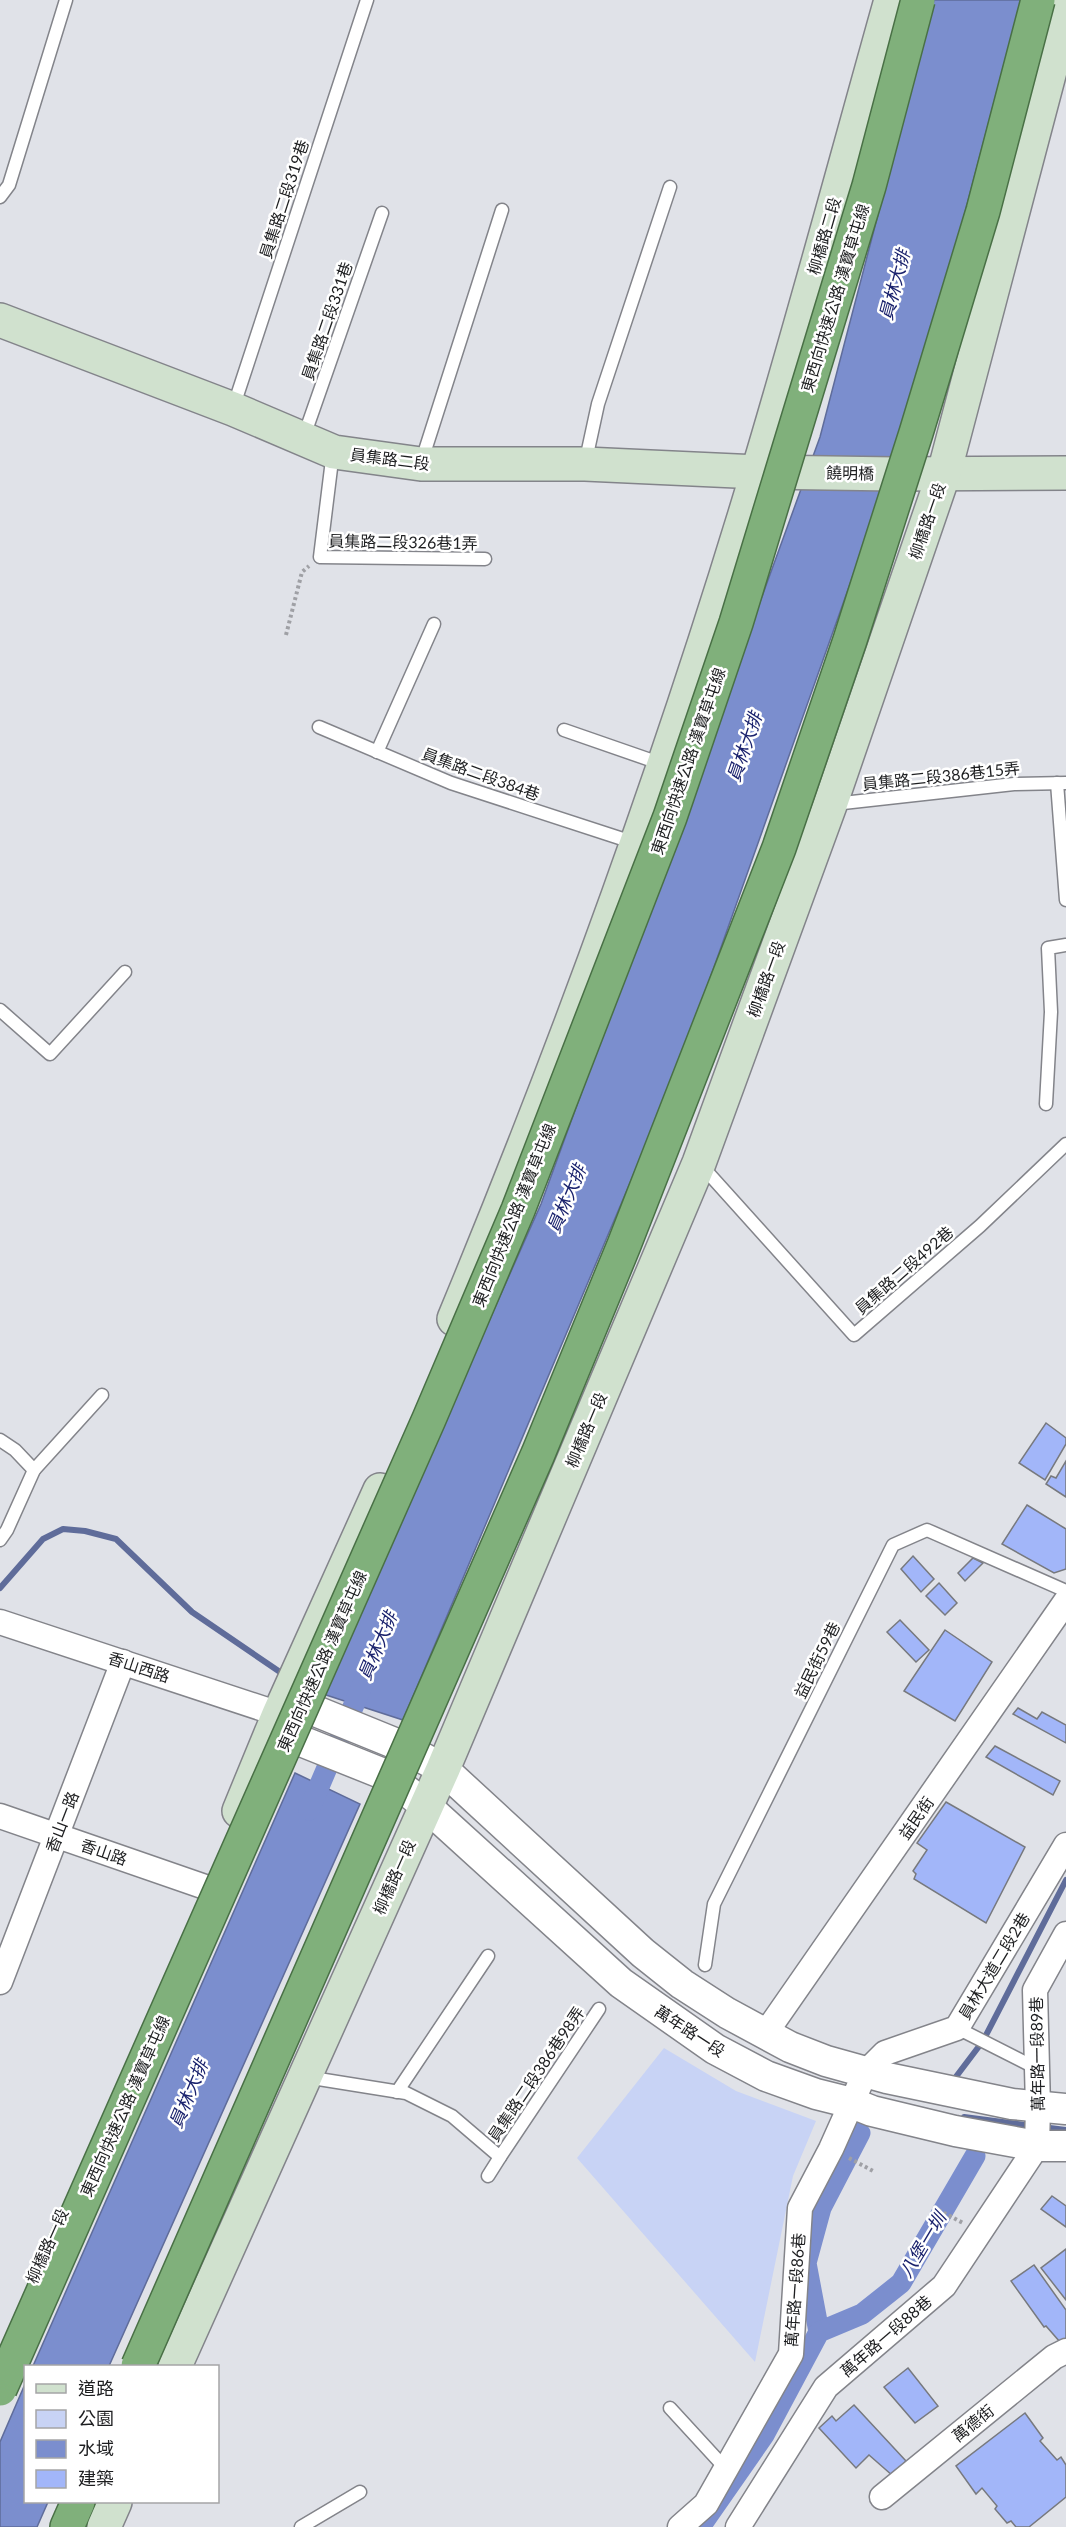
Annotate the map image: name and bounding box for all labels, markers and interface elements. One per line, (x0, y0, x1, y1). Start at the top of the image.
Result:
street label: 員集路二段319巷 (255, 137, 312, 261)
street label: 柳橋路二段 (803, 195, 844, 277)
street label: 東西向快速公路 漢寶草屯線 (797, 201, 872, 394)
water label: 員林大排 (874, 245, 914, 322)
street label: 員集路二段331巷 (297, 259, 356, 382)
street label: 員集路二段 (349, 444, 431, 473)
street label: 饒明橋 (826, 463, 874, 482)
street label: 柳橋路一段 (905, 480, 949, 562)
street label: 員集路二段326巷1弄 (328, 531, 478, 552)
street label: 東西向快速公路 漢寶草屯線 (647, 665, 728, 857)
water label: 員林大排 (722, 707, 767, 784)
street label: 員集路二段384巷 (420, 743, 543, 804)
street label: 員集路二段386巷15弄 (861, 758, 1021, 793)
street label: 柳橋路一段 (743, 938, 788, 1020)
street label: 東西向快速公路 漢寶草屯線 (468, 1120, 559, 1309)
water label: 員林大排 (542, 1159, 591, 1236)
street label: 員集路二段492巷 (851, 1222, 957, 1317)
street label: 柳橋路一段 (561, 1389, 610, 1470)
street label: 東西向快速公路 漢寶草屯線 (273, 1567, 370, 1754)
water label: 員林大排 (353, 1606, 402, 1683)
street label: 益民街59巷 (790, 1619, 843, 1701)
street label: 香山西路 (106, 1648, 173, 1685)
street label: 香山一路 (41, 1789, 82, 1855)
street label: 益民街 (894, 1793, 937, 1843)
street label: 香山路 (78, 1835, 130, 1868)
street label: 柳橋路一段 (369, 1836, 418, 1917)
street label: 員林大道二段2巷 (954, 1909, 1033, 2023)
street label: 萬年路一段89巷 (1026, 1997, 1047, 2111)
street label: 萬年路一段 (652, 2001, 729, 2060)
street label: 員集路二段386巷98弄 (483, 2003, 588, 2145)
street label: 東西向快速公路 漢寶草屯線 (76, 2012, 173, 2199)
water label: 員林大排 (164, 2054, 213, 2131)
street label: 柳橋路一段 (22, 2205, 71, 2286)
water label: 八堡一圳 (894, 2205, 952, 2281)
street label: 萬年路一段86巷 (781, 2232, 808, 2348)
street label: 萬年路一段88巷 (836, 2291, 935, 2380)
legend (24, 2365, 219, 2503)
text: 道路 (78, 2377, 114, 2399)
street label: 萬德街 (948, 2400, 997, 2445)
text: 公園 (78, 2407, 114, 2429)
text: 水域 (78, 2437, 114, 2459)
text: 建築 (78, 2467, 114, 2489)

